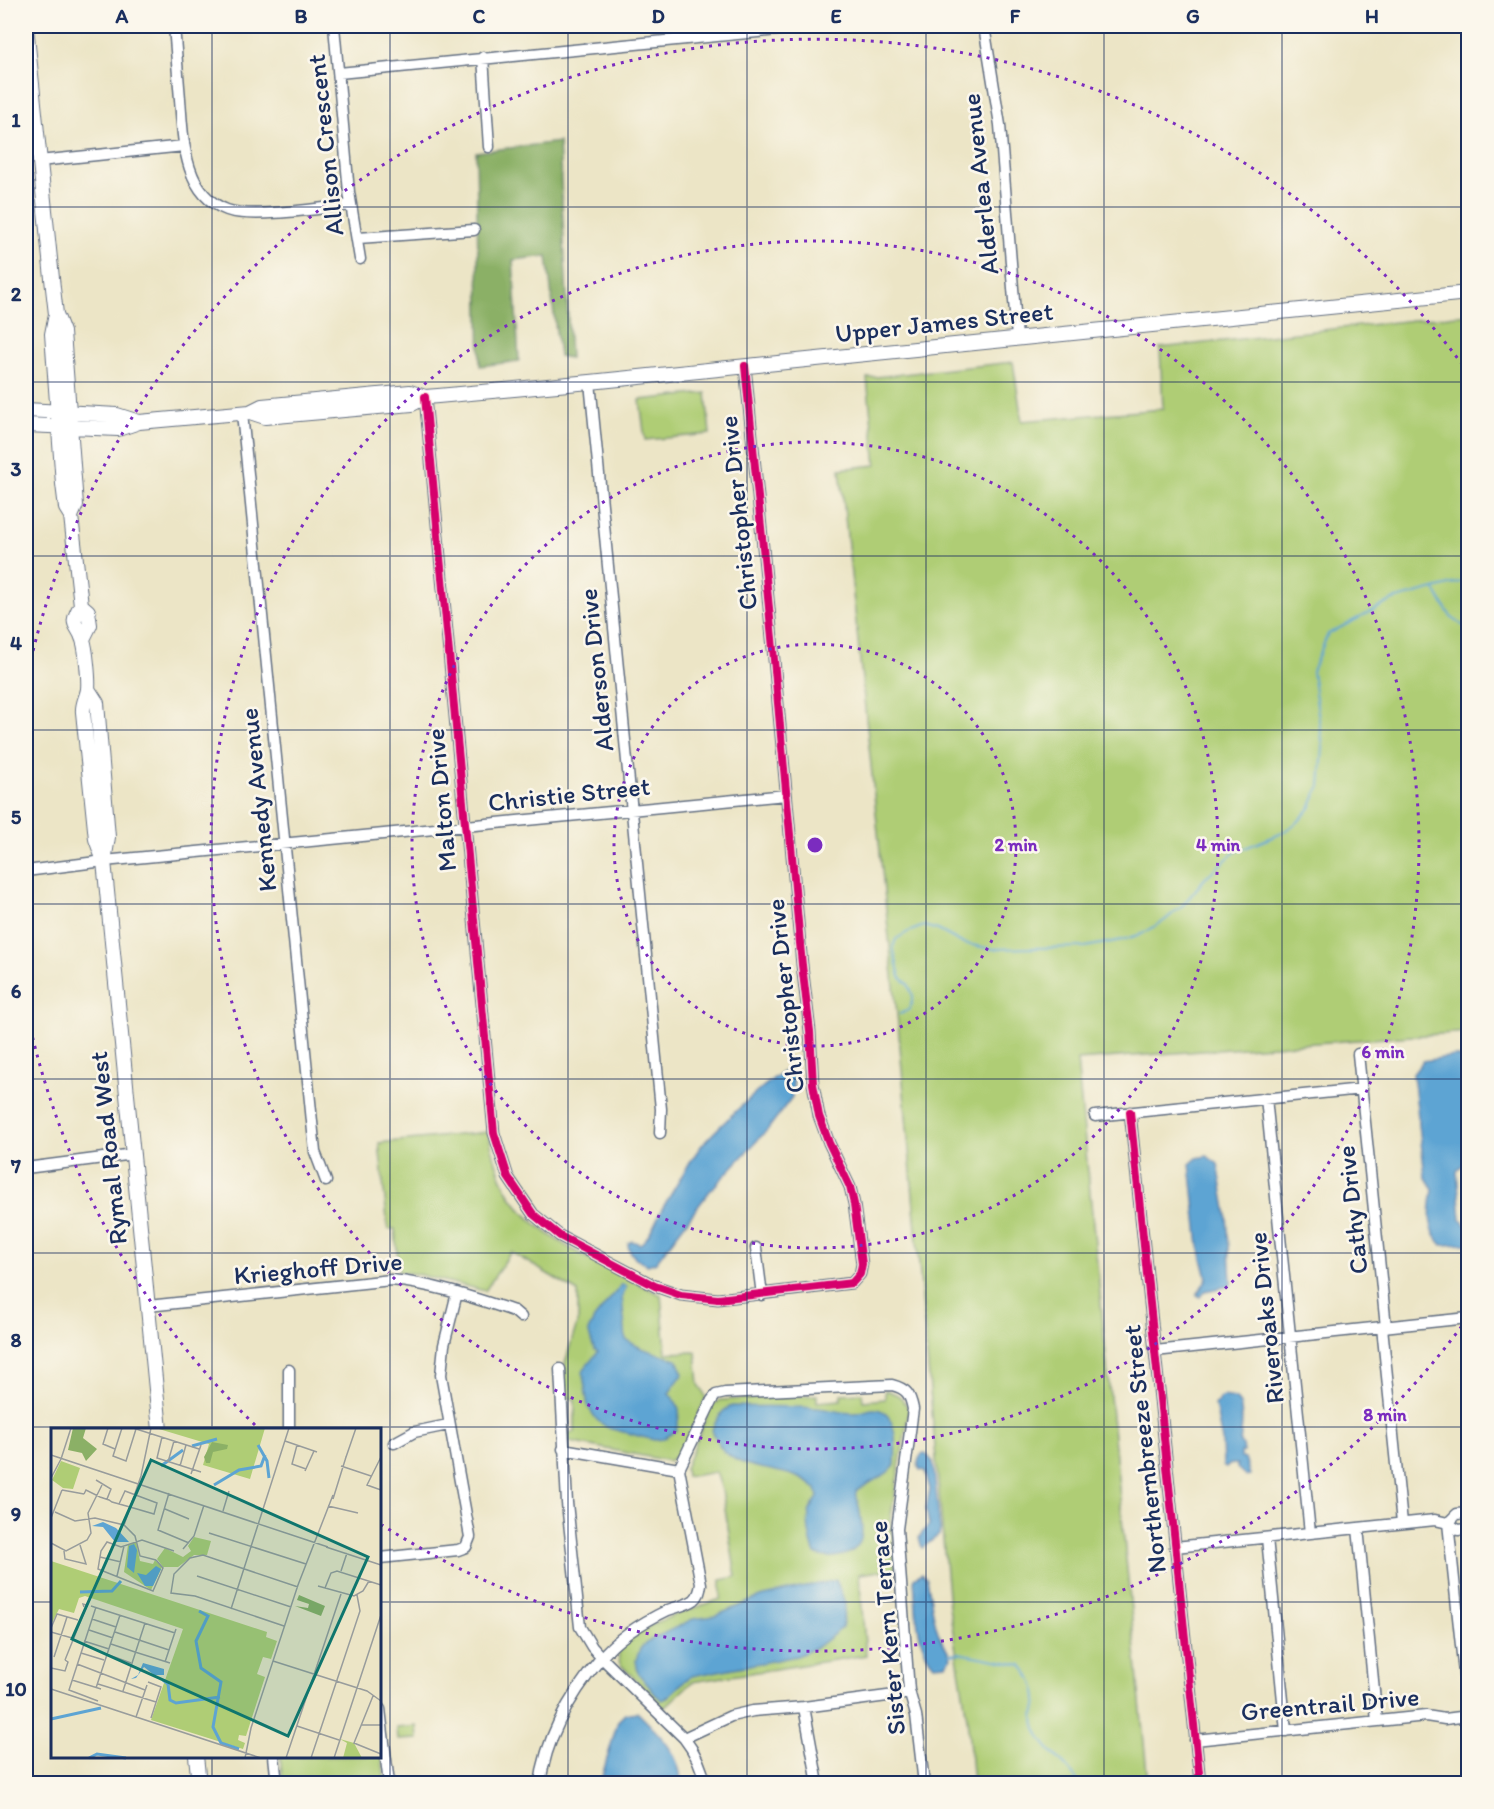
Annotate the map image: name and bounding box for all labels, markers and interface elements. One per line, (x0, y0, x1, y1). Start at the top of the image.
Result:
text: A (115, 4, 129, 28)
text: B (295, 4, 308, 28)
text: C (473, 4, 486, 28)
text: D (651, 4, 665, 28)
text: E (830, 4, 842, 28)
text: F (1010, 4, 1021, 28)
text: G (1186, 4, 1200, 28)
text: H (1365, 4, 1379, 28)
street label: Allison Crescent (300, 52, 350, 237)
street label: Alderlea Avenue (955, 92, 1005, 276)
text: 1 (11, 108, 21, 132)
text: 2 (11, 282, 22, 306)
street label: Upper James Street (833, 295, 1055, 349)
street label: Christopher Drive (712, 414, 764, 612)
text: 3 (11, 457, 22, 481)
street label: Alderson Drive (572, 587, 620, 753)
text: 4 (10, 631, 22, 655)
street label: Kennedy Avenue (232, 707, 284, 893)
street label: Malton Drive (419, 727, 463, 873)
street label: Christie Street (486, 770, 652, 818)
text: 5 (11, 805, 22, 829)
text: 2 min (995, 834, 1038, 856)
text: 4 min (1196, 834, 1241, 856)
centre of rings (805, 835, 825, 855)
street label: Christopher Drive (759, 897, 811, 1095)
text: 6 (11, 979, 22, 1003)
text: 6 min (1362, 1041, 1405, 1063)
street label: Rymal Road West (82, 1049, 134, 1246)
street label: Cathy Drive (1329, 1144, 1375, 1276)
text: 7 (10, 1154, 21, 1178)
street label: Riveroaks Drive (1241, 1231, 1291, 1405)
street label: Krieghoff Drive (232, 1245, 404, 1291)
street label: Northernbreeze Street (1115, 1323, 1173, 1575)
text: 8 (11, 1328, 22, 1352)
text: 8 min (1363, 1404, 1407, 1426)
inset map (51, 1428, 381, 1758)
text: 9 (11, 1502, 21, 1526)
street label: Sister Kern Terrace (862, 1519, 912, 1737)
text: 10 (5, 1677, 27, 1701)
street label: Greentrail Drive (1239, 1680, 1421, 1728)

